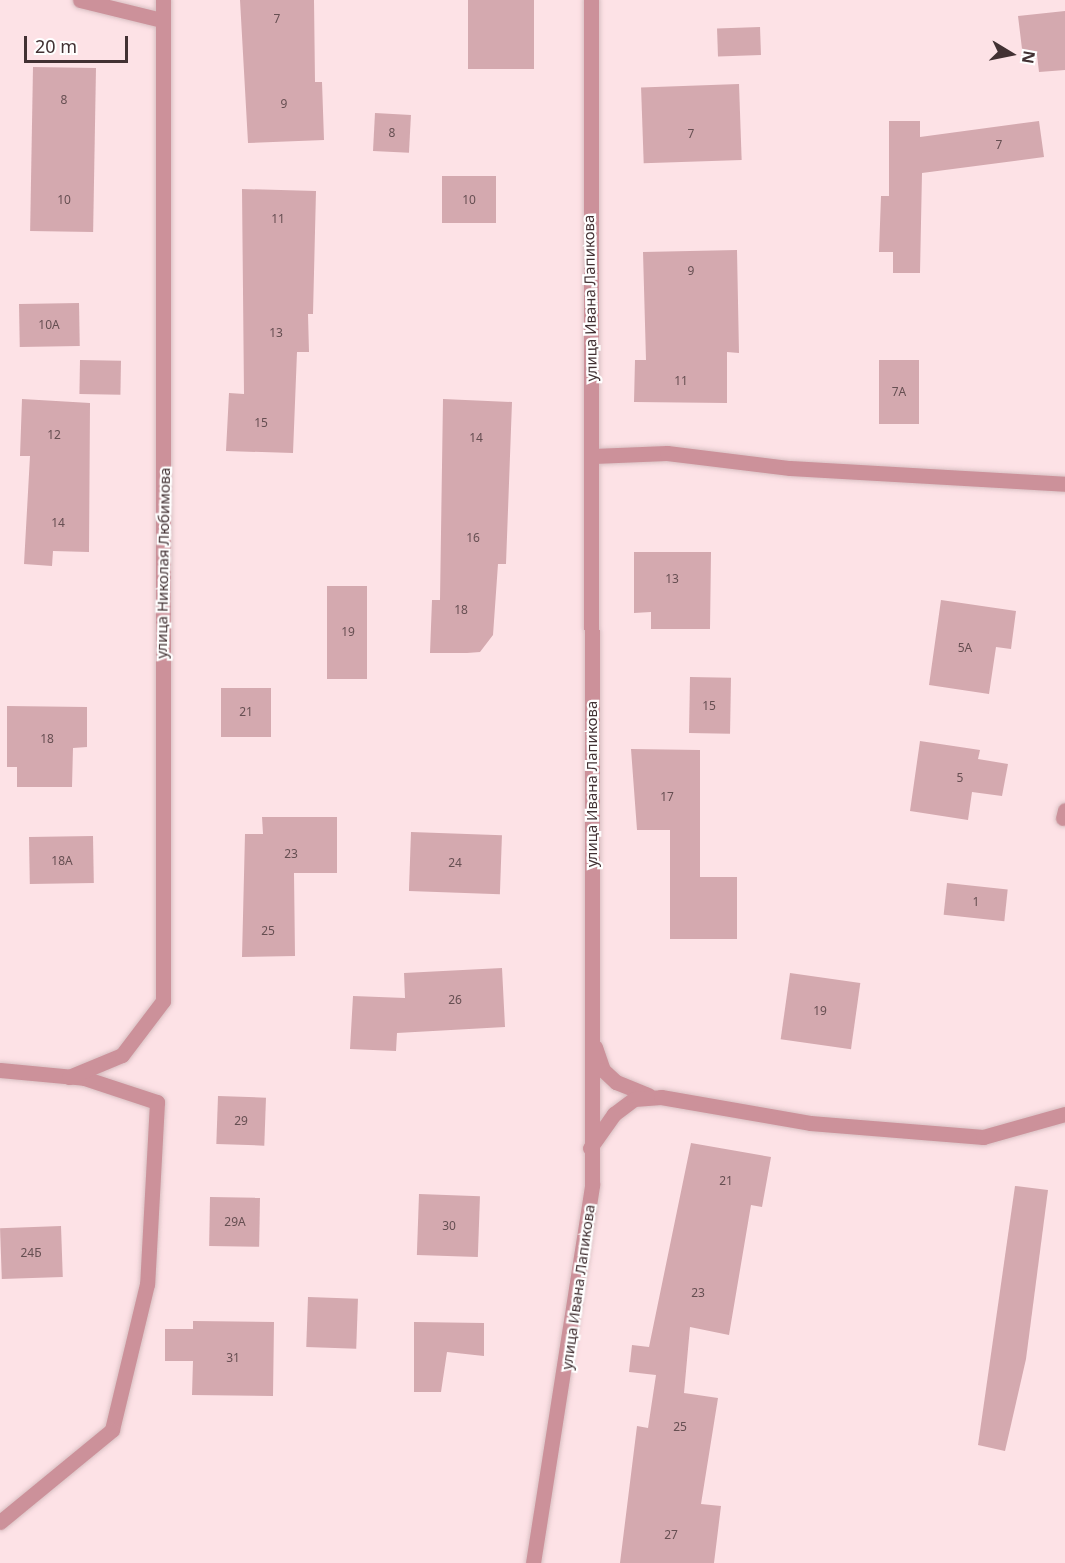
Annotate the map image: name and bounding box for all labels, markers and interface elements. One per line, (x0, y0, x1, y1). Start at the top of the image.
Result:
house number: 7 (274, 12, 280, 26)
scale bar (27, 24, 130, 62)
north arrow (981, 24, 1041, 84)
text: 20 m (35, 34, 77, 58)
text: N (1017, 49, 1041, 65)
house number: 8 (61, 93, 67, 107)
house number: 9 (281, 97, 287, 111)
house number: 8 (389, 126, 395, 140)
house number: 7 (688, 127, 694, 141)
house number: 7 (996, 138, 1002, 152)
house number: 10 (57, 193, 71, 207)
house number: 10 (462, 193, 476, 207)
house number: 11 (271, 212, 285, 226)
street label: улица Ивана Лапикова (580, 215, 600, 381)
house number: 9 (688, 264, 694, 278)
house number: 10А (38, 318, 60, 332)
house number: 13 (269, 326, 283, 340)
house number: 11 (674, 374, 688, 388)
house number: 7А (892, 385, 906, 399)
house number: 15 (254, 416, 268, 430)
house number: 12 (47, 428, 61, 442)
house number: 14 (469, 431, 483, 445)
street label: улица Николая Любимова (152, 467, 174, 659)
house number: 14 (51, 516, 65, 530)
house number: 16 (466, 531, 480, 545)
house number: 13 (665, 572, 679, 586)
house number: 18 (454, 603, 468, 617)
house number: 19 (341, 625, 355, 639)
house number: 5А (958, 641, 972, 655)
house number: 15 (702, 699, 716, 713)
street label: улица Ивана Лапикова (583, 701, 601, 867)
house number: 21 (239, 705, 253, 719)
house number: 18 (40, 732, 54, 746)
house number: 5 (957, 771, 963, 785)
house number: 17 (660, 790, 674, 804)
house number: 23 (284, 847, 298, 861)
house number: 18А (51, 854, 73, 868)
house number: 24 (448, 856, 462, 870)
house number: 1 (973, 895, 979, 909)
house number: 25 (261, 924, 275, 938)
house number: 26 (448, 993, 462, 1007)
house number: 19 (813, 1004, 827, 1018)
house number: 29 (234, 1114, 248, 1128)
house number: 21 (719, 1174, 733, 1188)
street label: улица Ивана Лапикова (557, 1203, 599, 1371)
house number: 29А (224, 1215, 246, 1229)
house number: 30 (442, 1219, 456, 1233)
house number: 24Б (20, 1246, 42, 1260)
house number: 23 (691, 1286, 705, 1300)
house number: 31 (226, 1351, 240, 1365)
house number: 25 (673, 1420, 687, 1434)
house number: 27 (664, 1528, 678, 1542)

